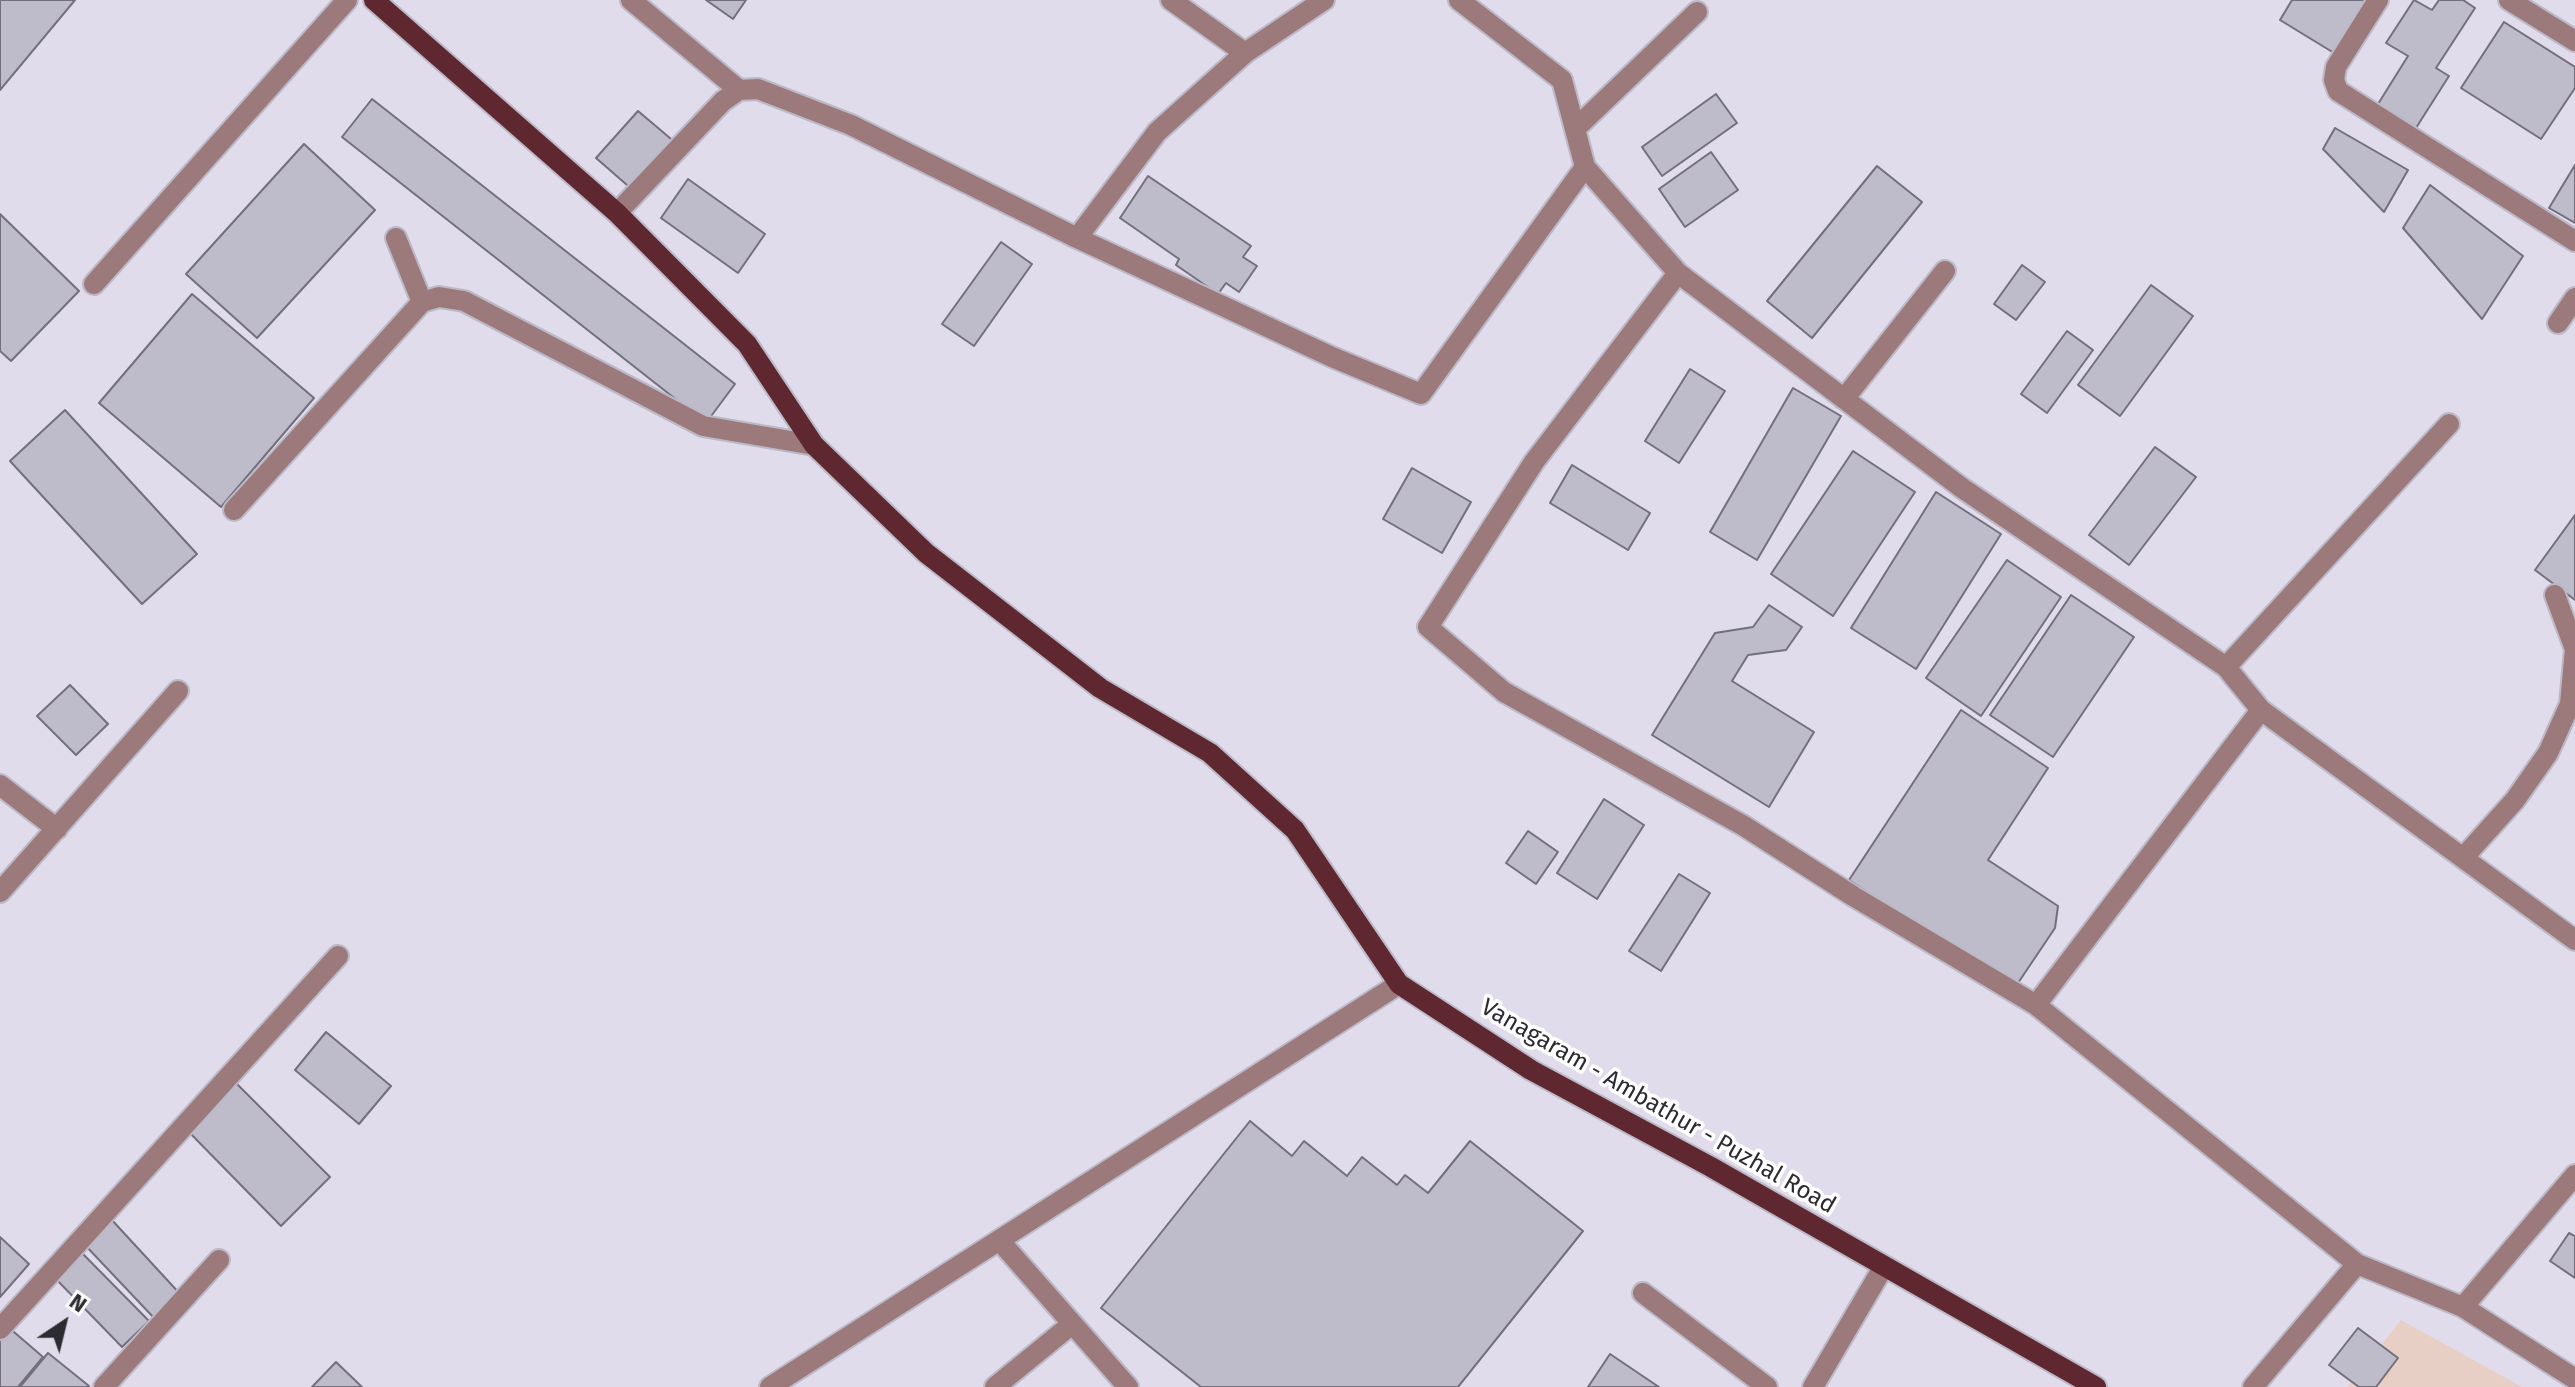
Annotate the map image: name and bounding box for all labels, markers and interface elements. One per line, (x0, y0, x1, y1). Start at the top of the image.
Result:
street label: Vanagaram - Ambathur - Puzhal Road (1475, 993, 1841, 1221)
north arrow (24, 1283, 104, 1363)
text: N (64, 1288, 92, 1318)

